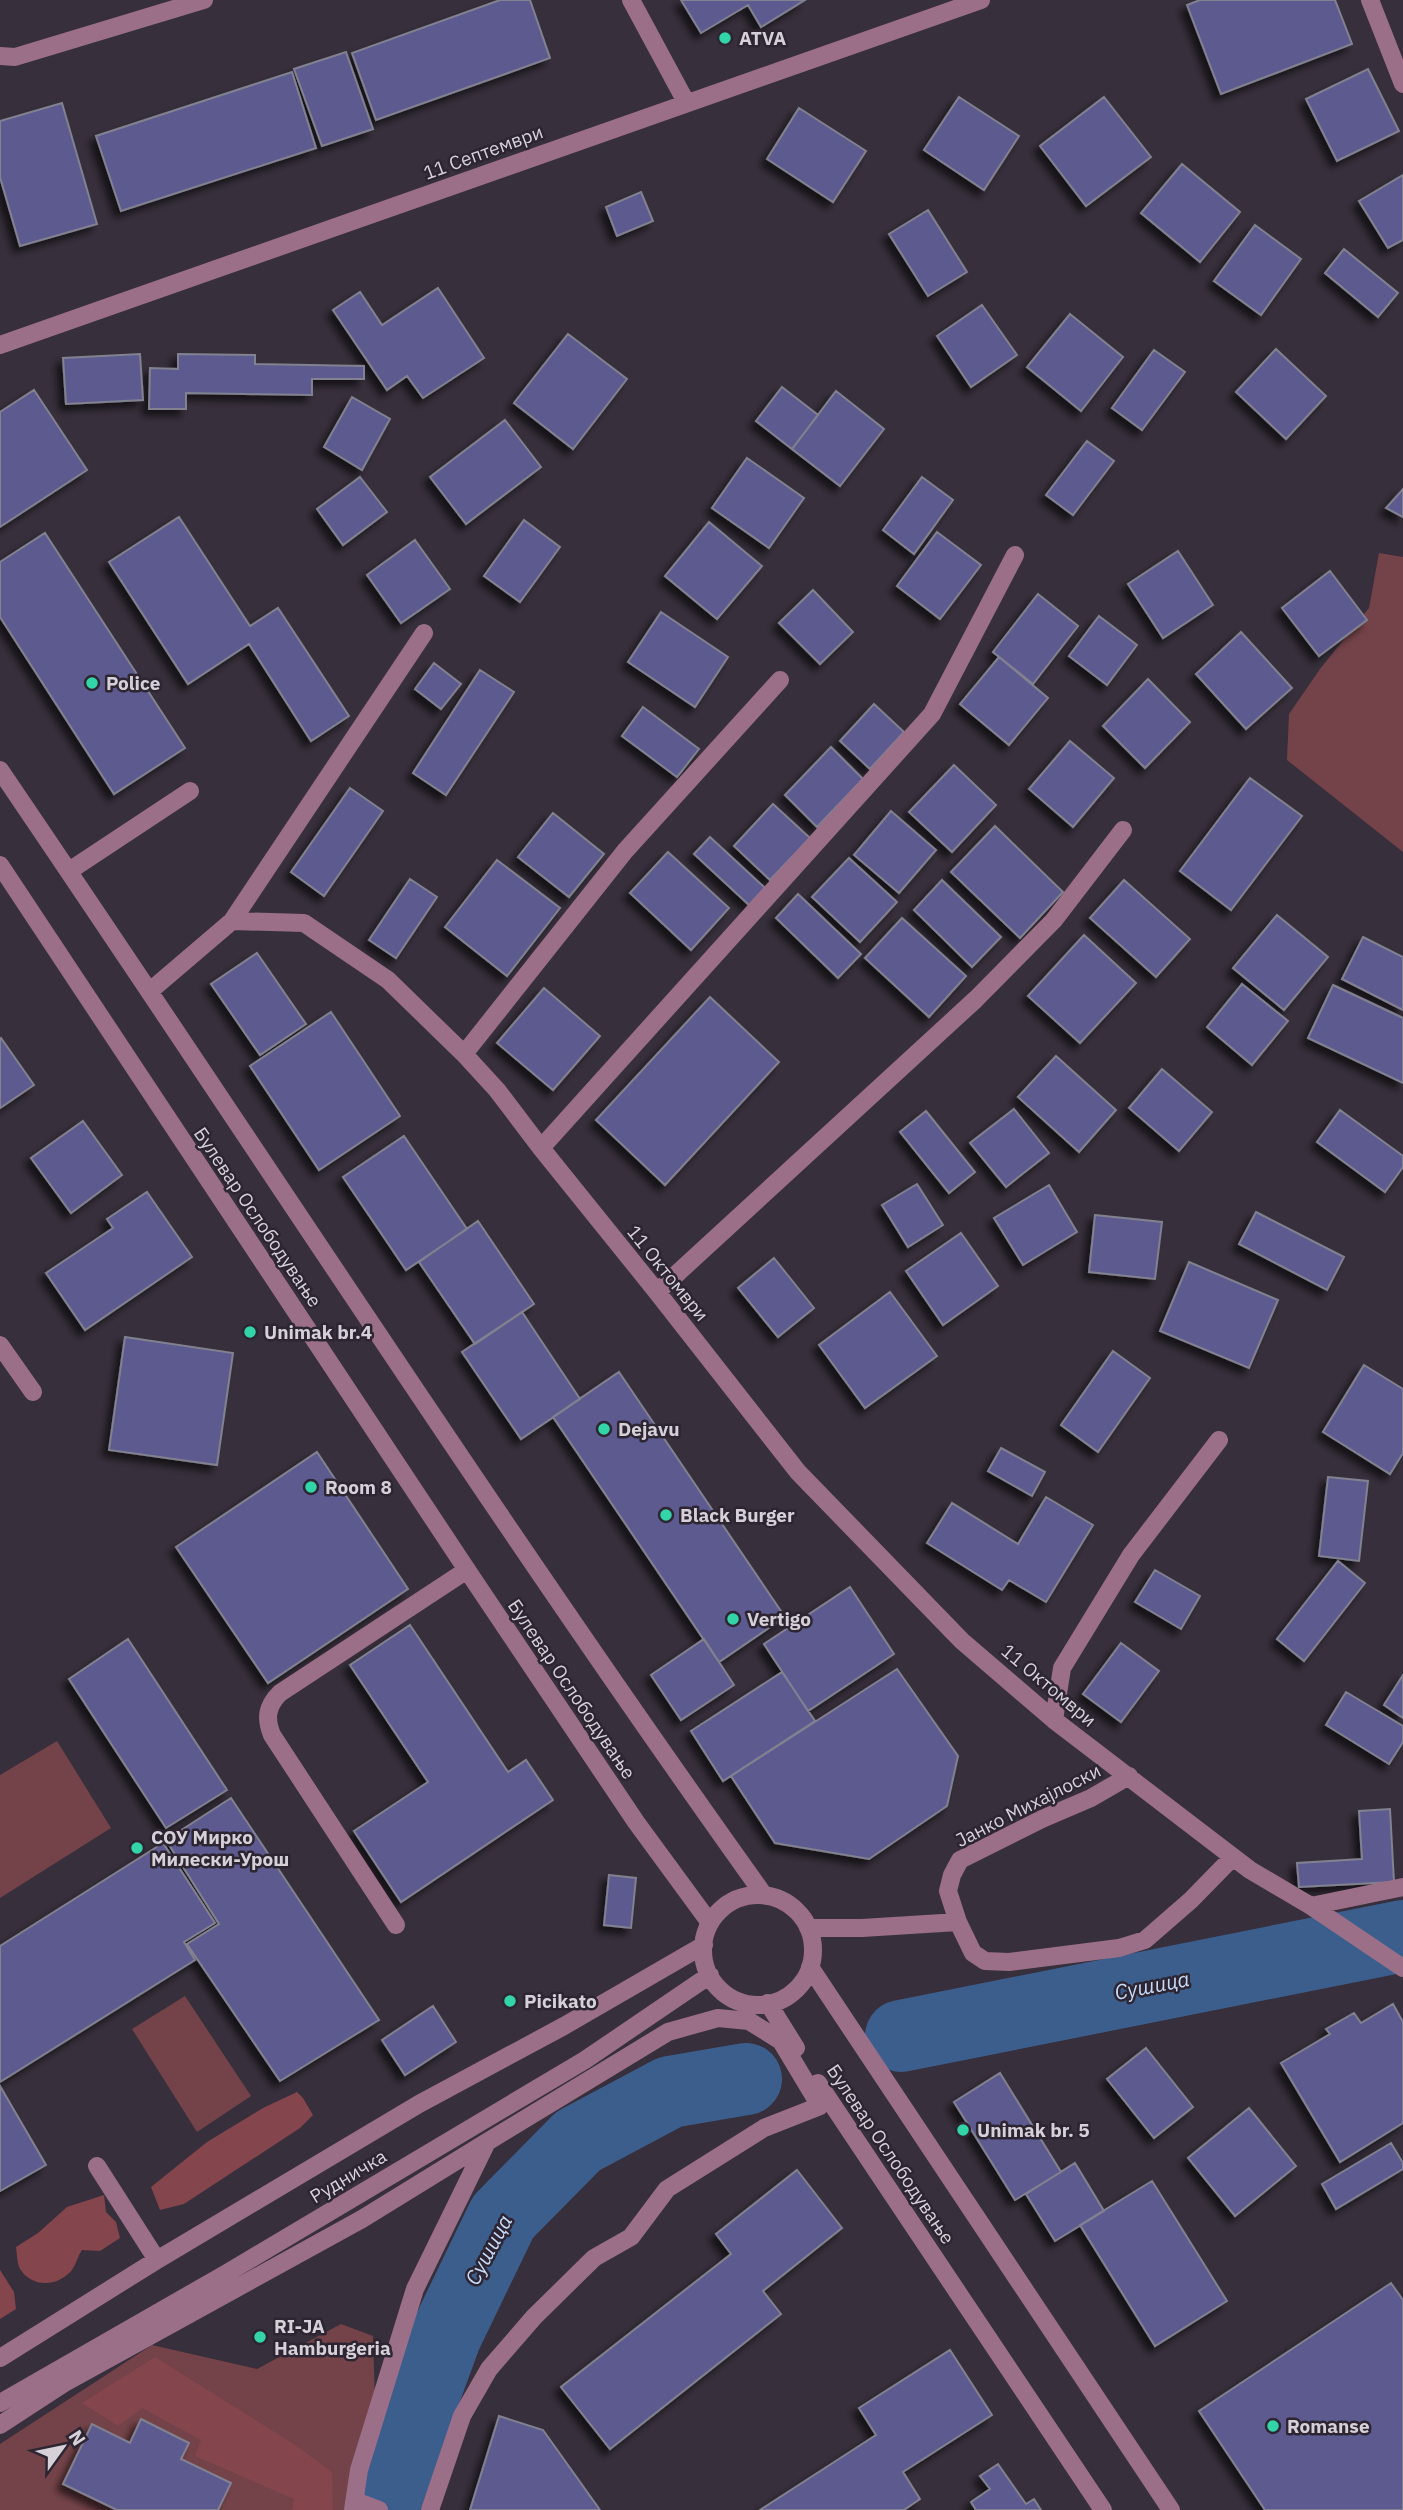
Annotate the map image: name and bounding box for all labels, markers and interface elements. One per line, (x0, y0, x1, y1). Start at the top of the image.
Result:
place label: ATVA (739, 26, 786, 50)
marker: ATVA (717, 30, 733, 46)
street label: 11 Септември (420, 119, 546, 185)
place label: Police (106, 671, 160, 695)
marker: Police (84, 675, 100, 691)
street label: Булевар Ослободување (189, 1122, 327, 1312)
street label: 11 Октомври (622, 1220, 714, 1326)
place label: Unimak br.4 (264, 1320, 372, 1344)
marker: Unimak br.4 (242, 1324, 258, 1340)
place label: Dejavu (618, 1417, 680, 1441)
marker: Dejavu (596, 1421, 612, 1437)
place label: Room 8 (325, 1475, 392, 1499)
marker: Room 8 (303, 1479, 319, 1495)
place label: Black Burger (680, 1503, 795, 1527)
marker: Black Burger (658, 1507, 674, 1523)
street label: Булевар Ослободување (503, 1594, 641, 1784)
place label: Vertigo (747, 1607, 811, 1631)
marker: Vertigo (725, 1611, 741, 1627)
street label: 11 Октомври (997, 1638, 1101, 1732)
street label: Јанко Михајлоски (951, 1758, 1105, 1852)
place label: СОУ Мирко Милески-Урош (151, 1825, 289, 1871)
marker: СОУ Мирко Милески-Урош (129, 1840, 145, 1856)
water label: Сушица (1112, 1964, 1192, 2006)
place label: Picikato (524, 1989, 597, 2013)
marker: Picikato (502, 1993, 518, 2009)
street label: Булевар Ослободување (822, 2059, 960, 2249)
place label: Unimak br. 5 (977, 2118, 1090, 2142)
marker: Unimak br. 5 (955, 2122, 971, 2138)
street label: Рудничка (305, 2144, 391, 2208)
water label: Сушица (458, 2210, 518, 2290)
place label: RI-JA Hamburgeria (274, 2314, 391, 2360)
marker: RI-JA Hamburgeria (252, 2329, 268, 2345)
north arrow (28, 2412, 98, 2482)
place label: Romanse (1287, 2414, 1370, 2438)
marker: Romanse (1265, 2418, 1281, 2434)
text: N (63, 2425, 91, 2450)

